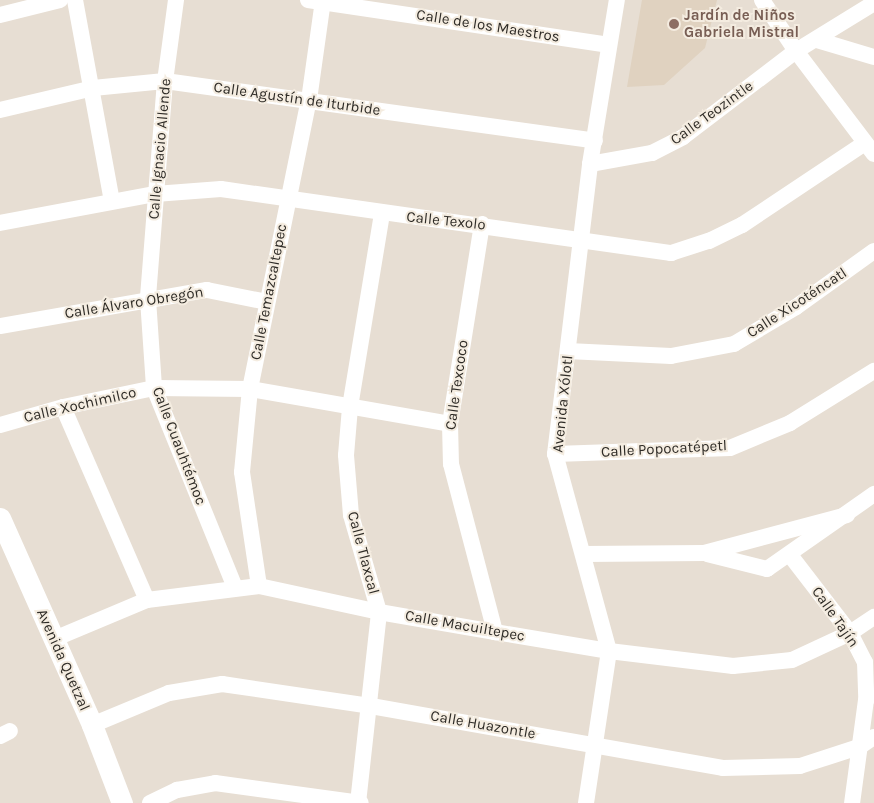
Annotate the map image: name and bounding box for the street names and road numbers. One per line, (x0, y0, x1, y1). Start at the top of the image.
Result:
street label: Calle de los Maestros (415, 6, 561, 46)
street label: Calle Teozintle (667, 77, 757, 149)
street label: Calle Ignacio Allende (145, 78, 175, 220)
street label: Calle Agustín de Iturbide (212, 78, 382, 120)
street label: Calle Texolo (406, 208, 486, 234)
street label: Calle Temazcaltepec (247, 222, 291, 362)
street label: Calle Xicoténcatl (744, 264, 850, 342)
street label: Calle Álvaro Obregón (63, 283, 205, 323)
street label: Calle Texcoco (442, 339, 472, 431)
street label: Avenida Xólotl (549, 354, 577, 454)
street label: Calle Xochimilco (22, 383, 138, 427)
street label: Calle Cuauhtémoc (148, 384, 210, 508)
street label: Calle Popocatépetl (600, 437, 728, 461)
street label: Calle Tlaxcal (343, 510, 383, 596)
street label: Calle Tajín (808, 583, 862, 651)
street label: Avenida Quetzal (33, 606, 93, 714)
street label: Calle Macuiltepec (404, 607, 526, 645)
street label: Calle Huazontle (429, 707, 537, 743)

